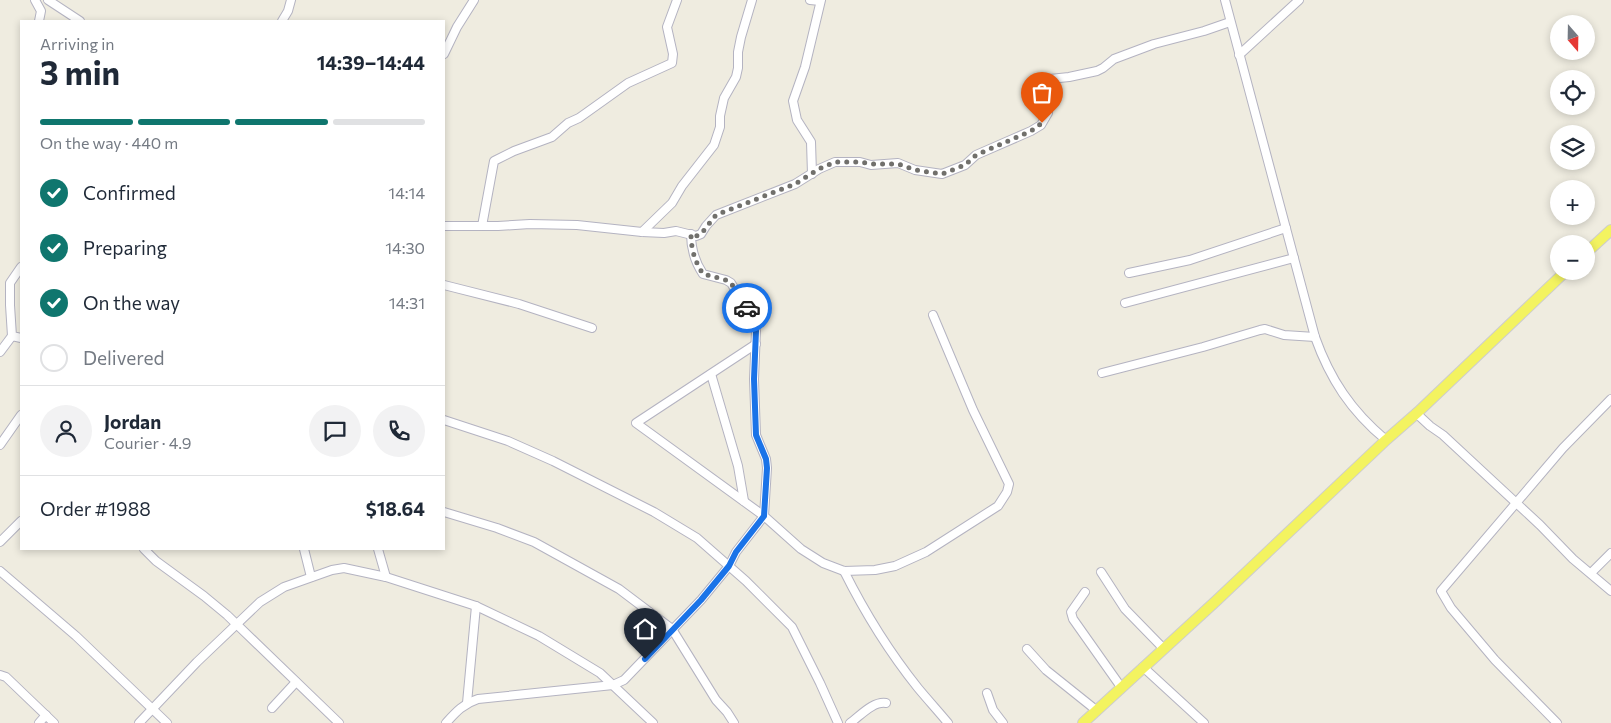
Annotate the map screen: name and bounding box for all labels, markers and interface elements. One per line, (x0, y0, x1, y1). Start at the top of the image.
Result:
north arrow (1550, 15, 1595, 60)
map controls (1550, 15, 1595, 280)
text: Arriving in (40, 34, 114, 53)
text: 14:39–14:44 (317, 51, 425, 74)
text: 3 min (40, 52, 120, 92)
button: locate (1550, 70, 1595, 115)
pin (1021, 72, 1063, 123)
icon: bag (1028, 79, 1056, 107)
button: layers (1550, 125, 1595, 170)
text: On the way · 440 m (40, 133, 178, 152)
icon: check (40, 179, 68, 207)
button: + (1550, 180, 1595, 225)
text: Confirmed (83, 181, 176, 204)
text: 14:14 (388, 183, 425, 202)
icon: check (40, 234, 68, 262)
button: − (1550, 235, 1595, 280)
text: Preparing (83, 236, 167, 259)
text: 14:30 (385, 238, 425, 257)
courier (722, 283, 772, 333)
icon: check (40, 289, 68, 317)
text: On the way (83, 291, 180, 314)
text: 14:31 (389, 293, 425, 312)
icon: car (733, 294, 761, 322)
text: Delivered (83, 346, 164, 369)
button: person (40, 405, 92, 457)
button: chat (309, 405, 361, 457)
button: phone (373, 405, 425, 457)
text: Jordan (104, 410, 161, 433)
text: Courier · 4.9 (104, 433, 191, 452)
text: Order #1988 (40, 497, 151, 520)
text: $18.64 (366, 497, 425, 520)
pin (624, 608, 666, 659)
icon: home (631, 615, 659, 643)

